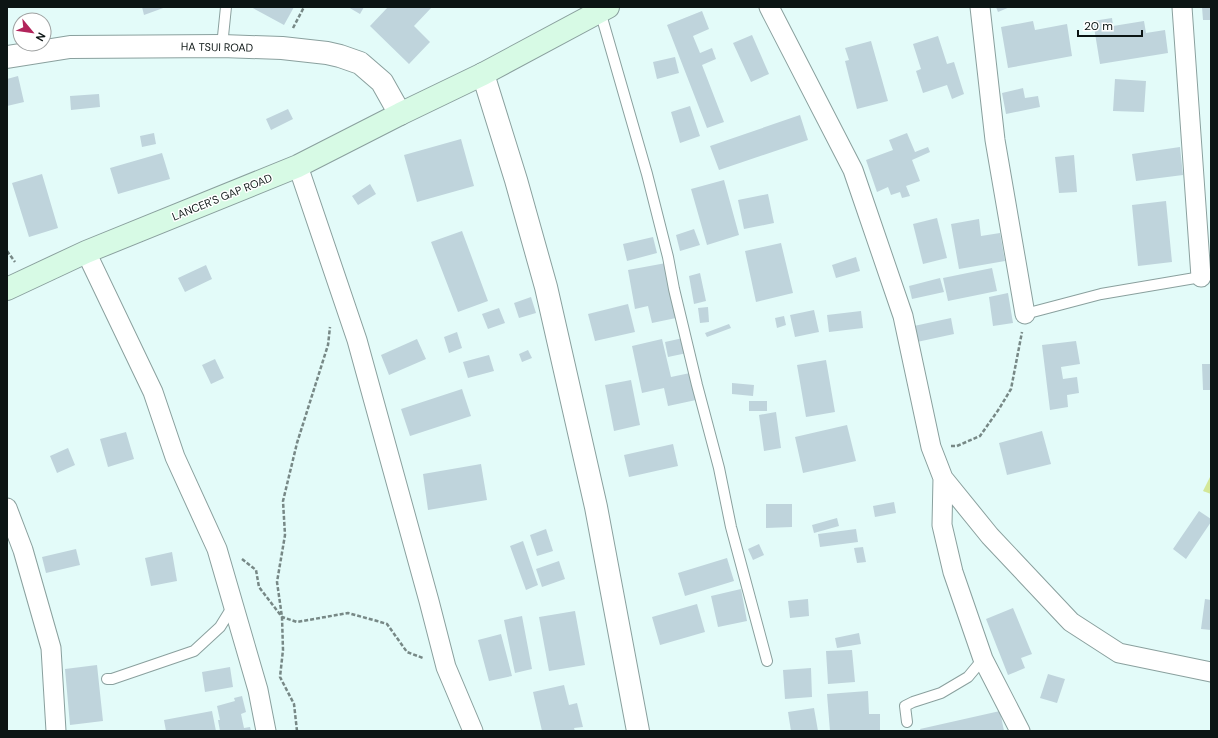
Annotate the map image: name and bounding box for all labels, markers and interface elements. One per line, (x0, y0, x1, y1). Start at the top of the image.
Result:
north arrow (12, 12, 52, 52)
scale bar (1078, 12, 1142, 38)
text: 20 m (1084, 18, 1113, 34)
text: N (33, 30, 49, 44)
street label: HA TSUI ROAD (181, 39, 254, 55)
street label: LANCER'S GAP ROAD (170, 170, 274, 223)

